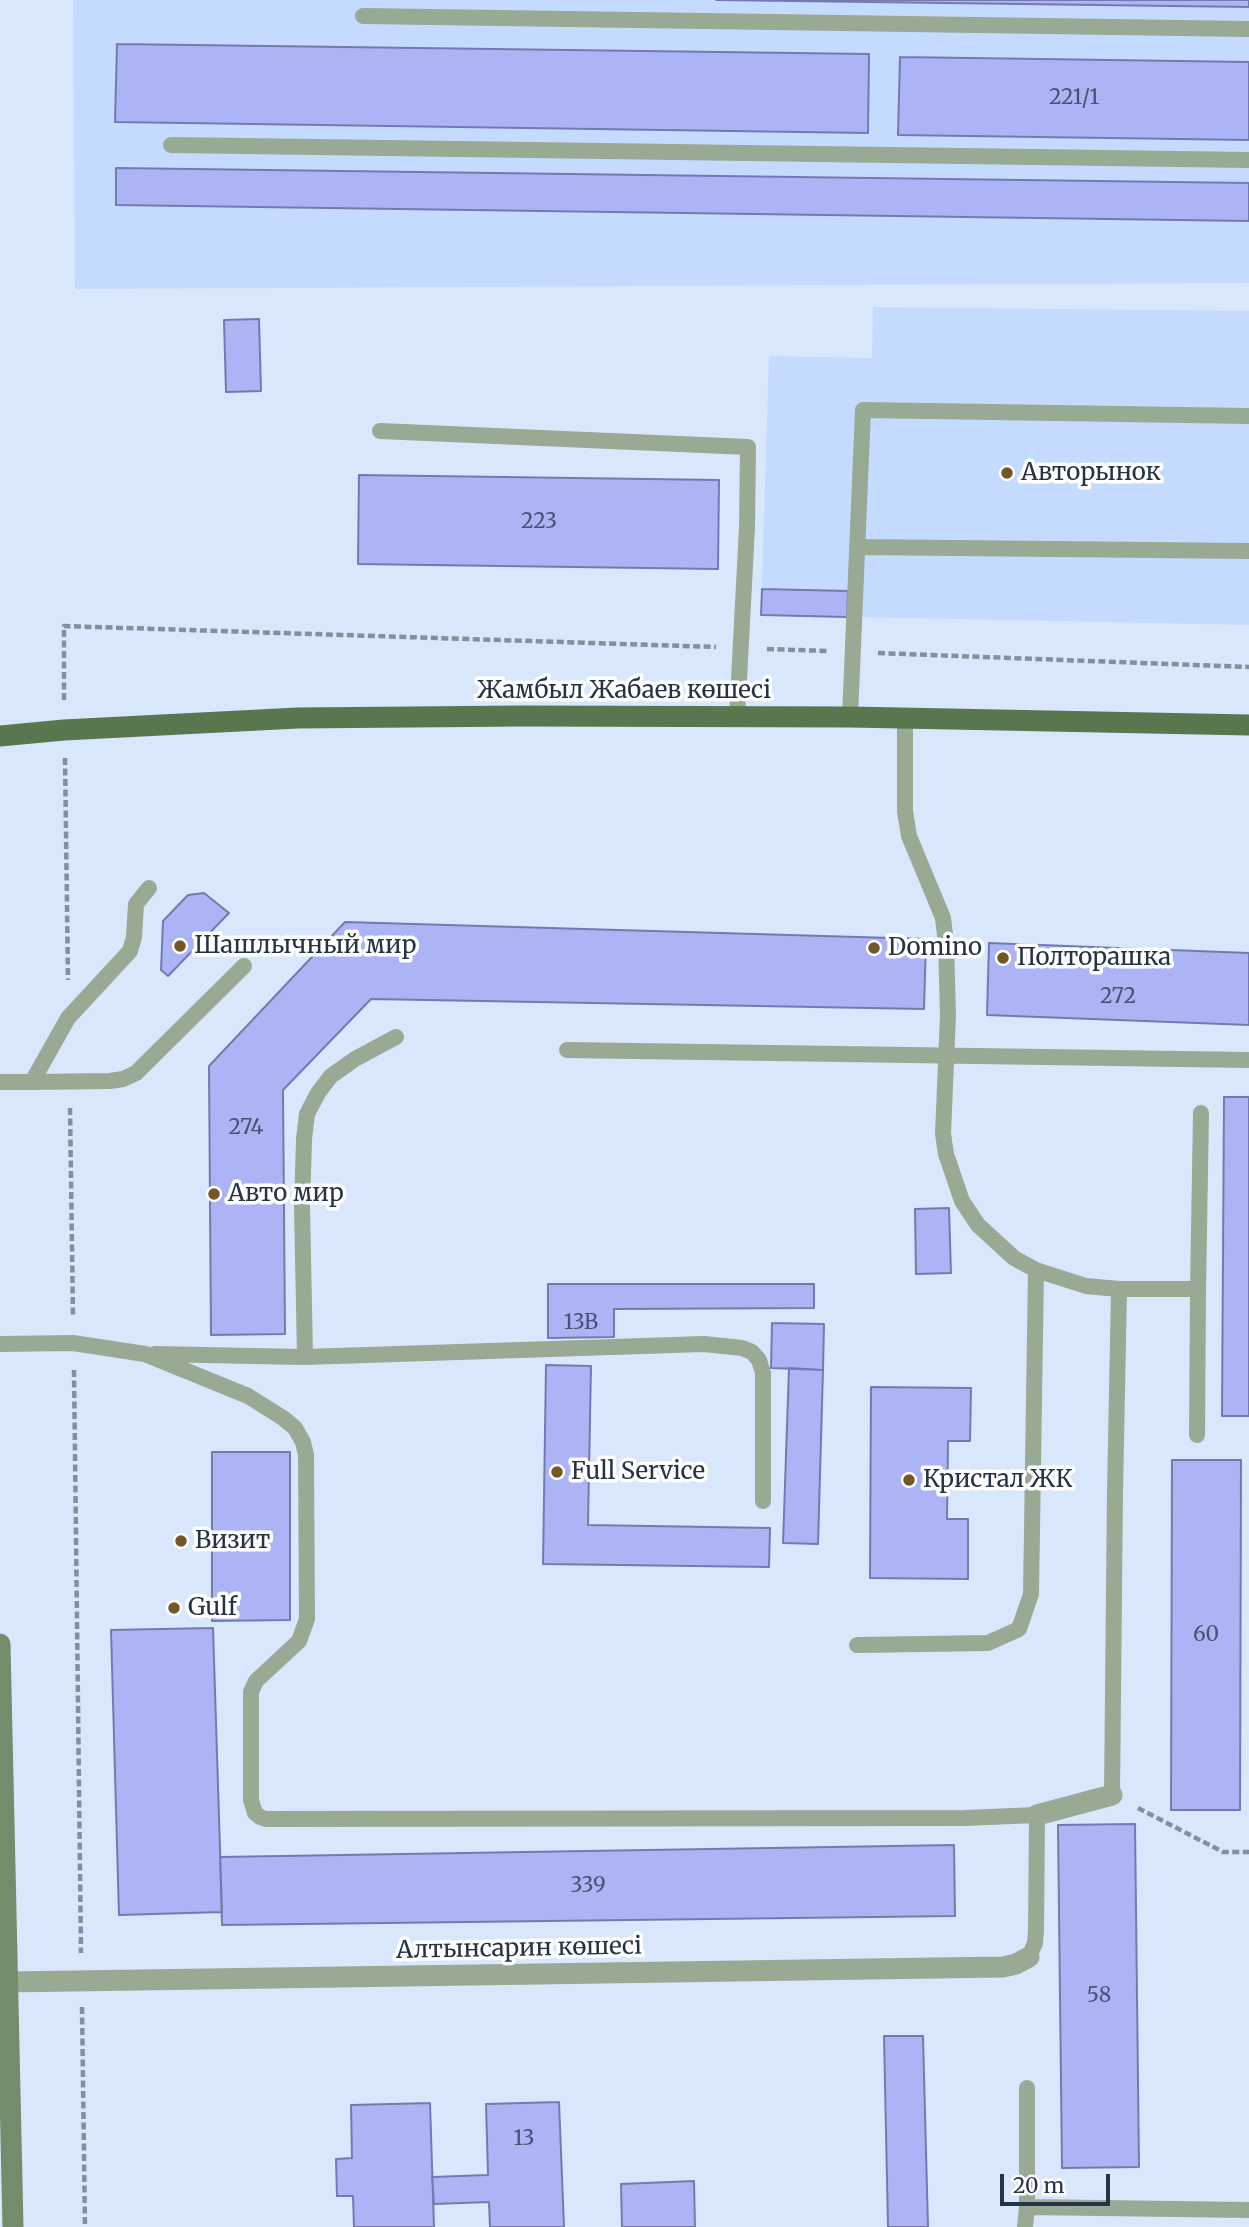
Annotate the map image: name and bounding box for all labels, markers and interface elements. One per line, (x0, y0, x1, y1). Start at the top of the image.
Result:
house number: 221/1 (1049, 85, 1099, 111)
place label: Авторынок (1021, 459, 1161, 487)
marker: Авторынок (999, 465, 1015, 481)
house number: 223 (521, 509, 557, 535)
street label: Жамбыл Жабаев көшесі (477, 677, 771, 705)
place label: Шашлычный мир (194, 932, 416, 960)
place label: Domino (888, 934, 982, 962)
marker: Шашлычный мир (172, 938, 188, 954)
marker: Domino (866, 940, 882, 956)
place label: Полторашка (1017, 944, 1171, 972)
marker: Полторашка (995, 950, 1011, 966)
house number: 272 (1100, 984, 1136, 1010)
house number: 274 (229, 1115, 263, 1141)
place label: Авто мир (228, 1180, 344, 1208)
marker: Авто мир (206, 1186, 222, 1202)
house number: 13В (564, 1310, 598, 1336)
place label: Full Service (571, 1458, 705, 1486)
marker: Full Service (549, 1464, 565, 1480)
place label: Кристал ЖК (923, 1466, 1073, 1494)
marker: Кристал ЖК (901, 1472, 917, 1488)
place label: Визит (195, 1527, 270, 1555)
marker: Визит (173, 1533, 189, 1549)
place label: Gulf (188, 1594, 237, 1622)
marker: Gulf (166, 1600, 182, 1616)
house number: 60 (1193, 1622, 1219, 1648)
house number: 339 (570, 1873, 606, 1899)
street label: Алтынсарин көшесі (396, 1932, 642, 1966)
house number: 58 (1087, 1983, 1111, 2009)
house number: 13 (514, 2126, 534, 2152)
scale bar (1004, 2160, 1114, 2204)
text: 20 m (1013, 2172, 1064, 2199)

